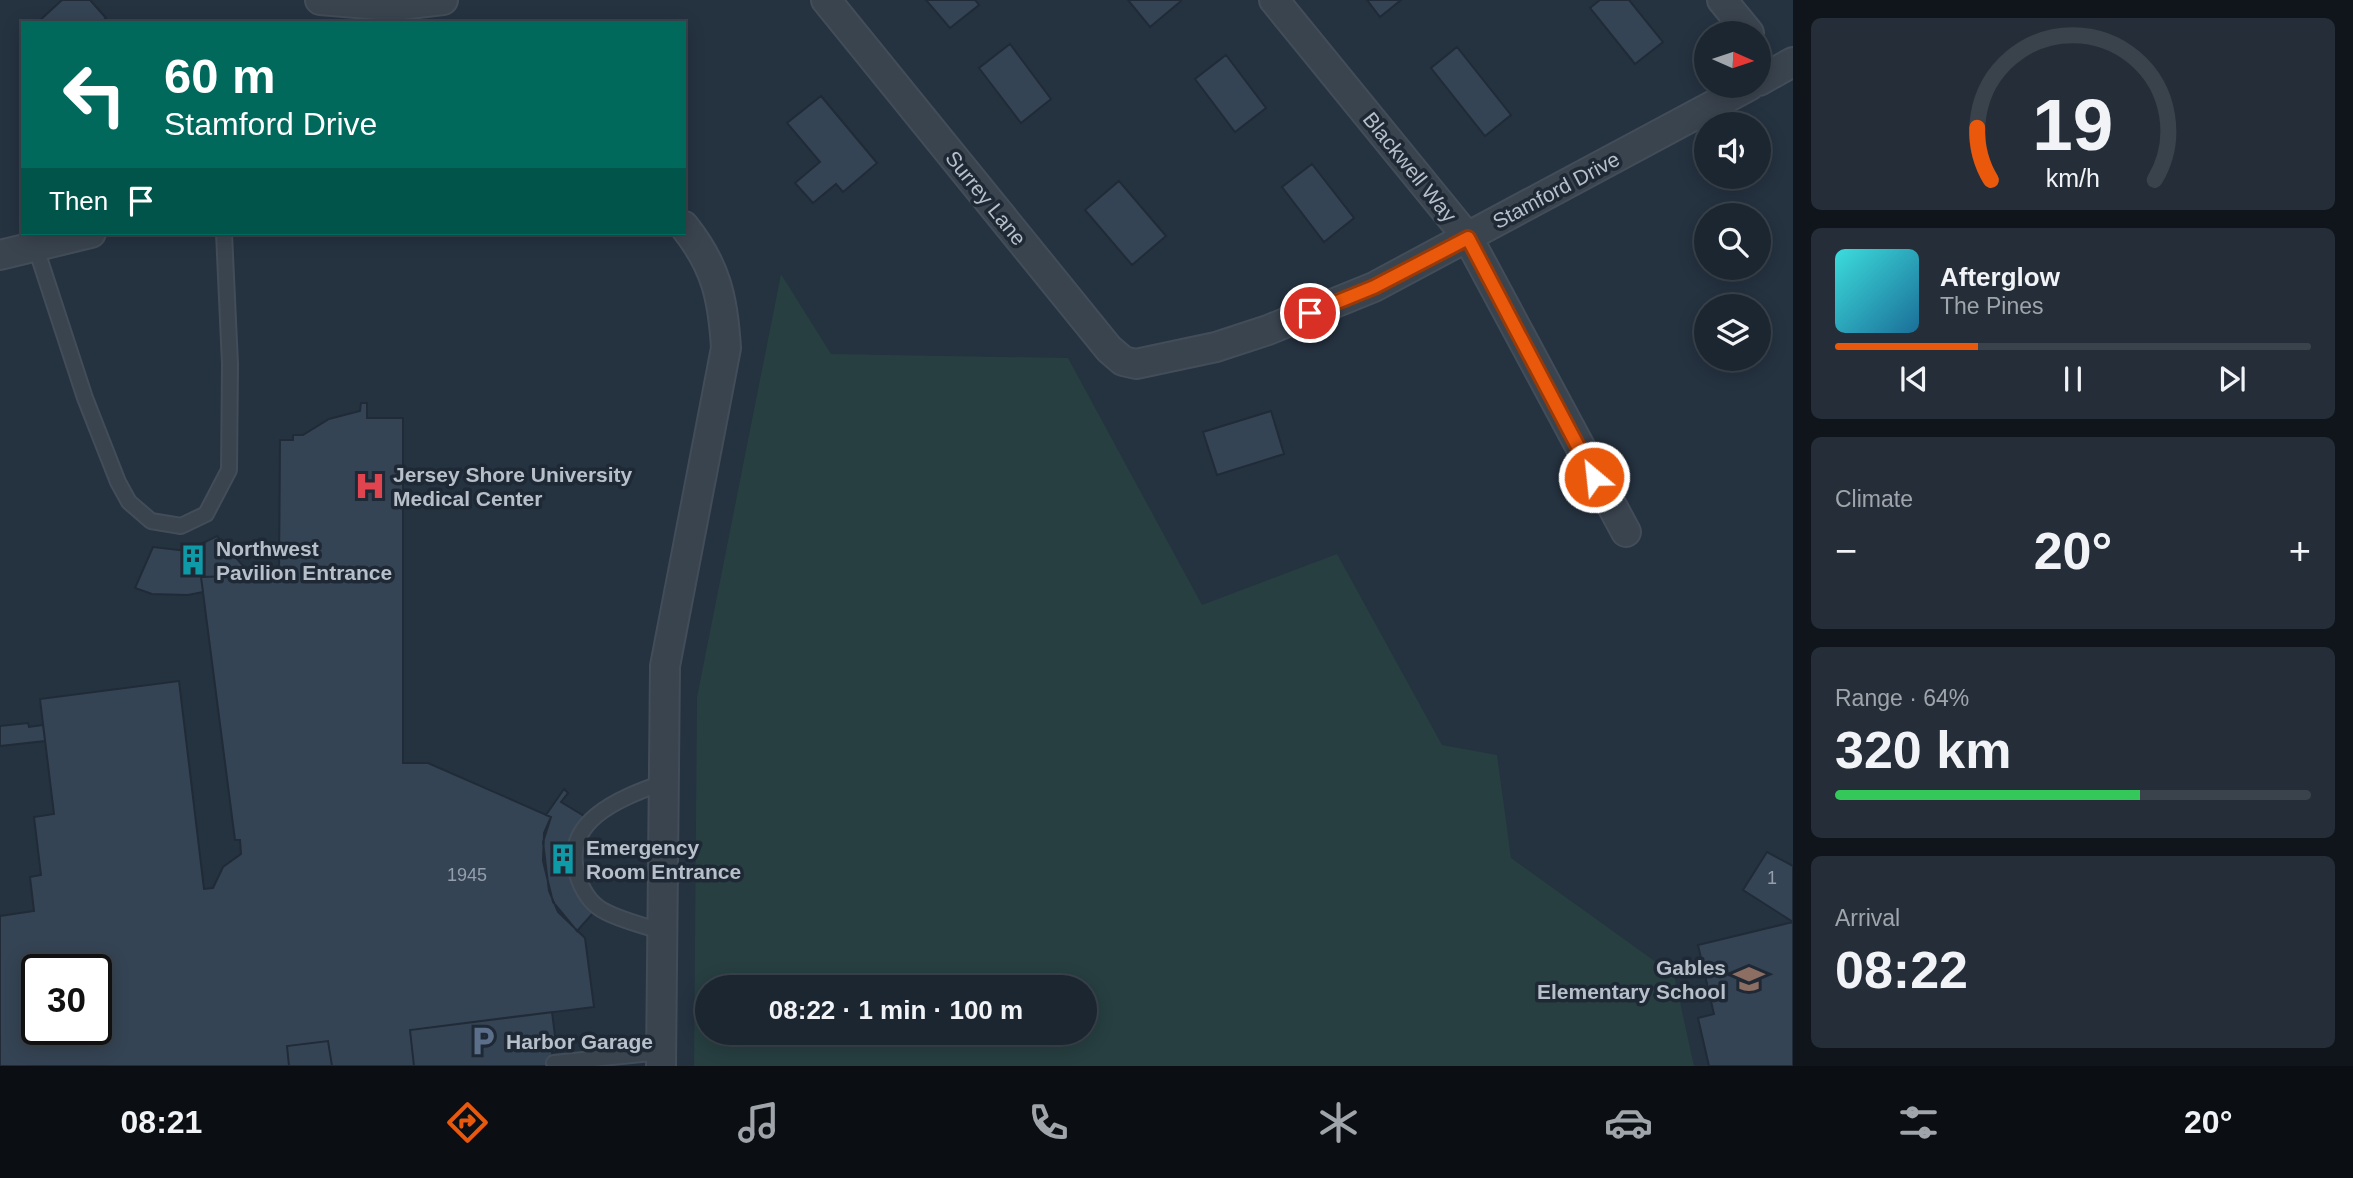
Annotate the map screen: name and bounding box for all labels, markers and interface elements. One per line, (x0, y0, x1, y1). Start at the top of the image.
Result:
north arrow (1694, 21, 1771, 98)
map controls (1694, 21, 1771, 371)
icon: left (49, 49, 140, 140)
text: 60 m (164, 49, 276, 103)
text: 19 (2033, 84, 2113, 165)
text: Stamford Drive (164, 106, 377, 142)
street label: Blackwell Way (1359, 107, 1462, 227)
button: sound (1694, 112, 1771, 189)
street label: Surrey Lane (941, 146, 1031, 250)
street label: Stamford Drive (1489, 147, 1623, 233)
text: km/h (2046, 164, 2100, 192)
icon: arrive (122, 182, 160, 220)
text: Then (49, 186, 108, 216)
button: search (1694, 203, 1771, 280)
text: Afterglow (1940, 262, 2060, 292)
pin (1280, 283, 1340, 343)
text: The Pines (1940, 293, 2044, 319)
icon: arrive (1291, 294, 1329, 332)
button: layers (1694, 294, 1771, 371)
icon: previous (1895, 360, 1933, 398)
icon: pause (2054, 360, 2092, 398)
icon: next (2213, 360, 2251, 398)
position arrow (1557, 440, 1631, 514)
place label: Jersey Shore University Medical Center (393, 463, 633, 510)
hospital icon: Jersey Shore University Medical Center (353, 469, 387, 503)
text: Climate (1835, 486, 1913, 512)
text: 20° (2034, 522, 2112, 580)
text: − (1835, 530, 1857, 572)
text: + (2289, 530, 2311, 572)
place label: Northwest Pavilion Entrance (216, 537, 392, 584)
building icon: Northwest Pavilion Entrance (176, 543, 210, 577)
text: Range · 64% (1835, 685, 1969, 711)
text: 320 km (1835, 721, 2011, 779)
place label: Emergency Room Entrance (586, 836, 741, 883)
building icon: Emergency Room Entrance (546, 842, 580, 876)
house number: 1945 (447, 865, 487, 885)
house number: 1 (1767, 868, 1777, 888)
text: Arrival (1835, 905, 1900, 931)
text: 08:22 (1835, 941, 1968, 999)
speed limit sign: 30 (21, 954, 112, 1045)
place label: Gables Elementary School (1537, 956, 1726, 1003)
school or university icon: Gables Elementary School (1732, 962, 1766, 996)
text: 08:22 · 1 min · 100 m (769, 995, 1023, 1025)
parking icon: Harbor Garage (466, 1024, 500, 1058)
place label: Harbor Garage (506, 1030, 653, 1053)
icon: directions (443, 1098, 492, 1147)
icon: music (734, 1098, 783, 1147)
icon: phone (1024, 1098, 1073, 1147)
icon: climate (1314, 1098, 1363, 1147)
icon: car (1604, 1098, 1653, 1147)
icon: filters (1894, 1098, 1943, 1147)
text: 08:21 (121, 1104, 202, 1140)
text: 20° (2184, 1104, 2232, 1140)

